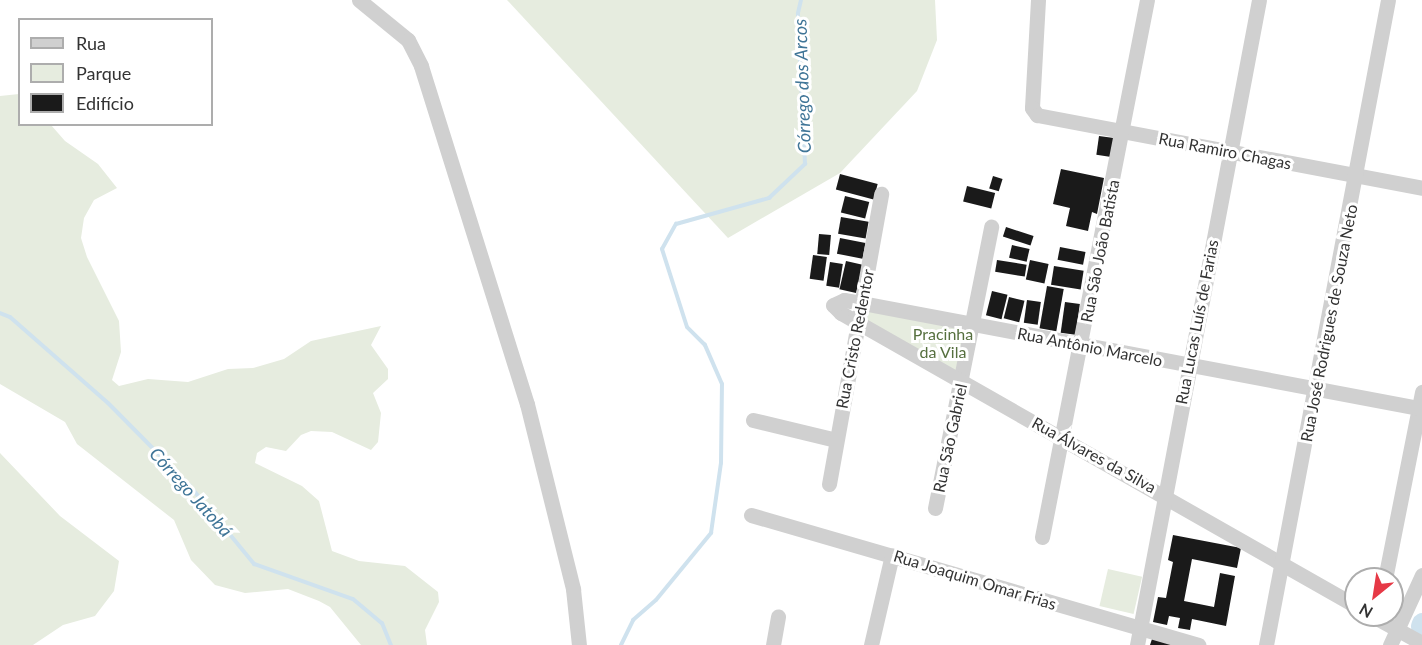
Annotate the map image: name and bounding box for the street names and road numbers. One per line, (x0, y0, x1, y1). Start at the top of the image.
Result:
street label: Rua Ramiro Chagas (1157, 129, 1293, 173)
street label: Rua São João Batista (1077, 178, 1123, 324)
street label: Rua José Rodrigues de Souza Neto (1296, 202, 1362, 444)
street label: Rua Lucas Luís de Farias (1172, 238, 1222, 406)
street label: Rua Cristo Redentor (832, 268, 878, 410)
street label: Rua Antônio Marcelo (1016, 323, 1164, 371)
street label: Rua São Gabriel (929, 382, 971, 494)
street label: Rua Álvares da Silva (1028, 413, 1160, 497)
street label: Rua Joaquim Omar Frias (891, 546, 1059, 614)

